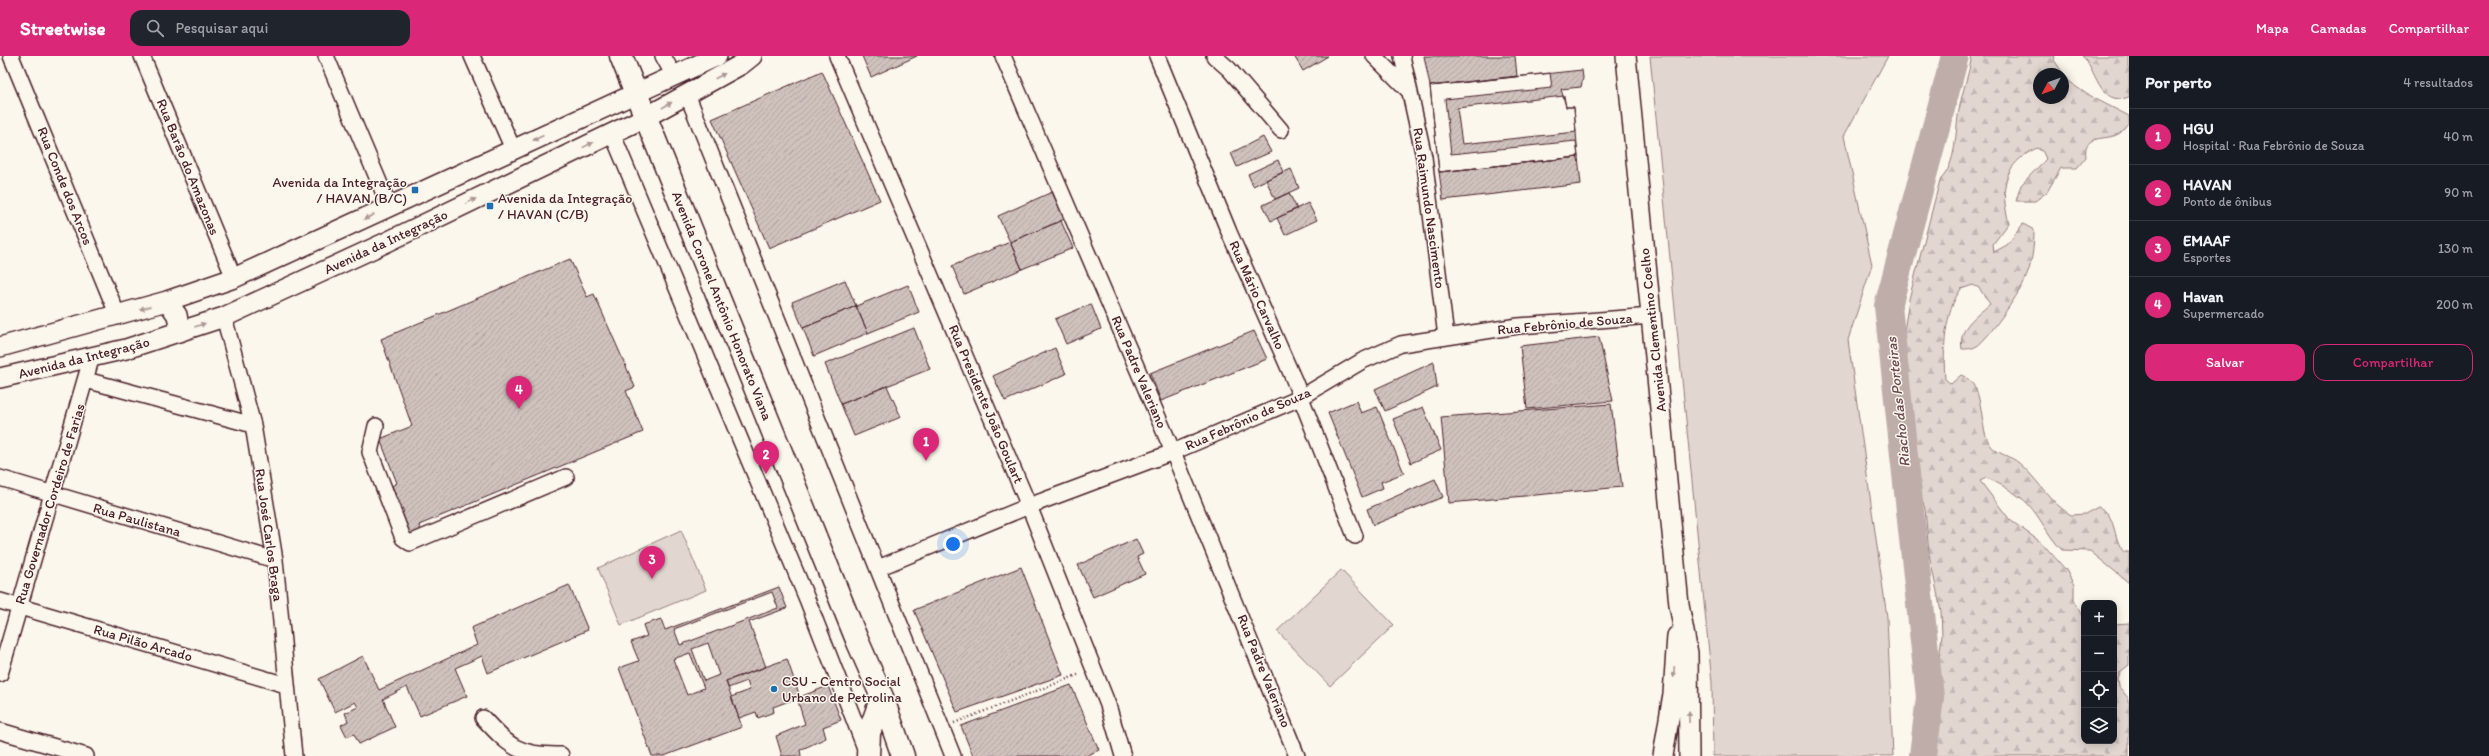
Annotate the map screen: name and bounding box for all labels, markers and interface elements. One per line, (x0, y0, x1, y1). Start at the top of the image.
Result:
search box (130, 10, 410, 46)
text: Streetwise (20, 17, 106, 40)
icon: search (144, 17, 166, 39)
text: Pesquisar aqui (176, 19, 268, 37)
text: Mapa (2256, 20, 2289, 37)
text: Camadas (2311, 20, 2367, 37)
text: Compartilhar (2389, 20, 2469, 37)
north arrow (2033, 68, 2069, 104)
one-way arrow (714, 72, 726, 79)
text: Por perto (2145, 72, 2212, 92)
text: 4 resultados (2403, 75, 2473, 90)
street label: Rua Barão do Amazonas (153, 96, 223, 238)
one-way arrow (661, 102, 673, 109)
text: HGU (2183, 120, 2214, 138)
street label: Rua Conde dos Arcos (34, 124, 96, 248)
street label: Rua Raimundo Nascimento (1409, 126, 1449, 290)
text: 1 (2155, 129, 2161, 144)
text: 40 m (2443, 129, 2473, 144)
one-way arrow (532, 135, 543, 141)
text: Hospital · Rua Febrônio de Souza (2183, 138, 2364, 153)
one-way arrow (582, 142, 593, 148)
place label: Avenida da Integração / HAVAN (B/C) (272, 174, 407, 207)
text: HAVAN (2183, 176, 2232, 194)
marker: Avenida da Integração / HAVAN (B/C) (410, 185, 420, 195)
text: 2 (2155, 185, 2161, 200)
text: 90 m (2444, 185, 2473, 200)
street label: Avenida Coronel Antônio Honorato Viana (668, 189, 776, 424)
place label: Avenida da Integração / HAVAN (C/B) (498, 190, 633, 223)
text: Ponto de ônibus (2183, 194, 2272, 209)
one-way arrow (465, 198, 476, 204)
marker: Avenida da Integração / HAVAN (C/B) (485, 201, 495, 211)
street label: Avenida da Integração (321, 206, 451, 278)
one-way arrow (364, 214, 375, 220)
text: EMAAF (2183, 232, 2230, 250)
street label: Rua Mário Carvalho (1225, 238, 1289, 352)
text: 3 (2154, 241, 2162, 256)
text: 130 m (2438, 241, 2473, 256)
street label: Avenida Clementino Coelho (1636, 247, 1670, 413)
text: Esportes (2183, 250, 2231, 265)
text: Havan (2183, 288, 2223, 306)
text: 4 (2154, 297, 2162, 312)
text: 200 m (2436, 297, 2473, 312)
one-way arrow (139, 305, 151, 311)
text: Supermercado (2183, 306, 2264, 321)
street label: Rua Febrônio de Souza (1497, 310, 1634, 338)
street label: Rua Padre Valeriano (1108, 313, 1170, 431)
one-way arrow (194, 322, 206, 328)
street label: Rua Presidente João Goulart (945, 322, 1027, 486)
street label: Avenida da Integração (17, 333, 151, 383)
water label: Riacho das Porteiras (1882, 335, 1914, 468)
button: Salvar (2145, 344, 2305, 381)
button: Compartilhar (2313, 344, 2473, 381)
pin: 4 (506, 376, 532, 409)
street label: Rua Febrônio de Souza (1183, 383, 1314, 454)
street label: Rua Governador Cordeiro de Farias (11, 402, 89, 606)
pin: 1 (913, 428, 939, 461)
pin: 2 (753, 441, 779, 474)
street label: Rua José Carlos Braga (251, 467, 287, 603)
street label: Rua Paulistana (91, 499, 184, 541)
your location (943, 534, 963, 554)
pin: 3 (639, 546, 665, 579)
map controls (2081, 600, 2117, 744)
button: + (2081, 600, 2117, 636)
street label: Rua Padre Valeriano (1233, 612, 1295, 730)
street label: Rua Pilão Arcado (92, 621, 194, 665)
button: − (2081, 636, 2117, 672)
one-way arrow (1671, 666, 1677, 679)
button: locate (2081, 672, 2117, 708)
place label: CSU - Centro Social Urbano de Petrolina (782, 673, 902, 706)
marker: CSU - Centro Social Urbano de Petrolina (769, 684, 779, 694)
button: layers (2081, 708, 2117, 744)
one-way arrow (1686, 710, 1692, 723)

